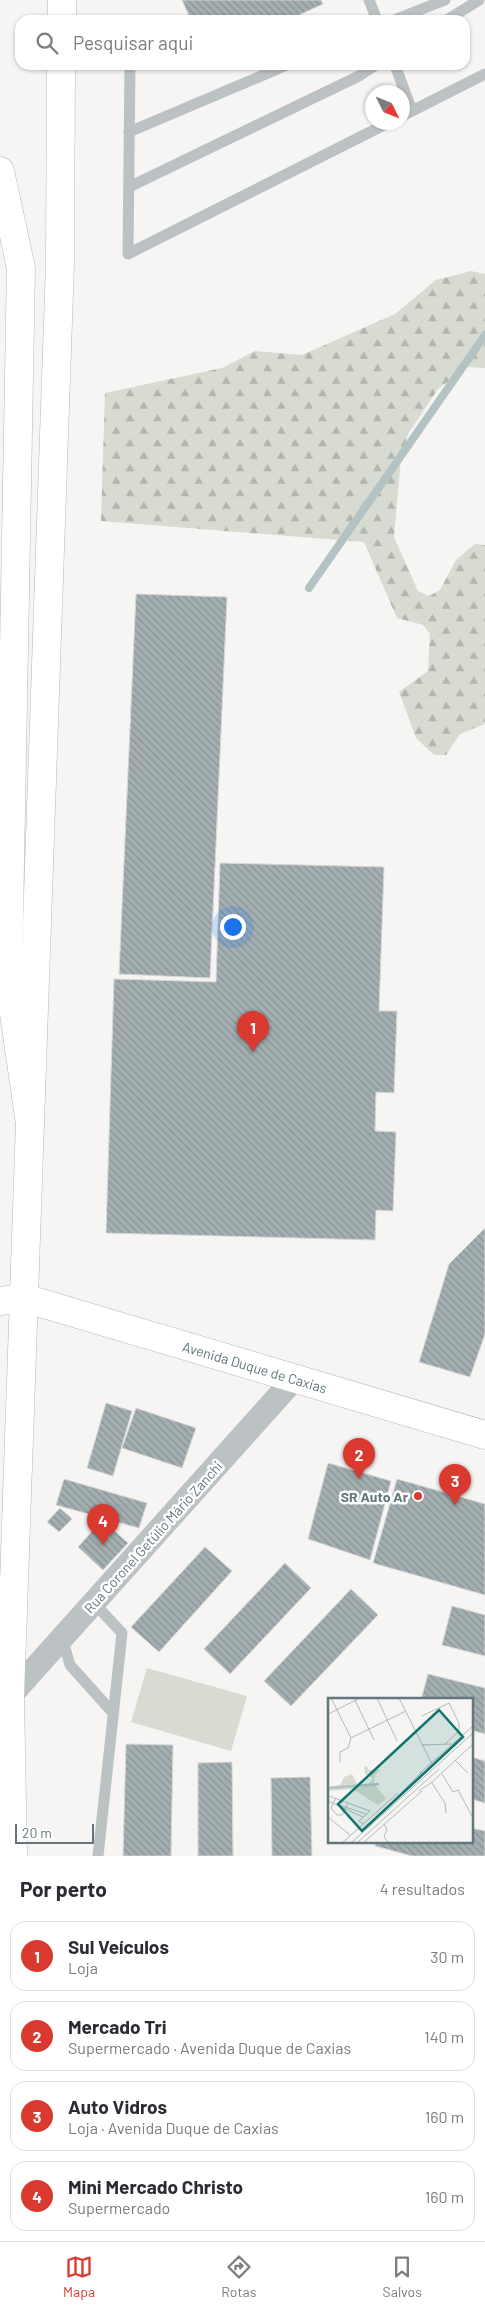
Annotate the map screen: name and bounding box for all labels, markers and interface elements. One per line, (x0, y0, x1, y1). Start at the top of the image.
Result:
search box (15, 15, 470, 70)
icon: search (33, 29, 61, 57)
text: Pesquisar aqui (73, 31, 193, 54)
north arrow (365, 85, 410, 130)
your location (220, 914, 246, 940)
pin: 1 (237, 1011, 269, 1052)
street label: Avenida Duque de Caxias (181, 1337, 329, 1396)
pin: 2 (343, 1438, 375, 1479)
street label: Rua Coronel Getúlio Mário Zanchi (80, 1458, 226, 1616)
pin: 3 (439, 1464, 471, 1505)
place label: SR Auto Ar (341, 1488, 409, 1505)
marker: SR Auto Ar (412, 1490, 424, 1502)
pin: 4 (87, 1504, 119, 1545)
inset map (328, 1698, 472, 1844)
scale bar (15, 1821, 94, 1844)
text: 20 m (22, 1824, 52, 1841)
text: Por perto (20, 1876, 107, 1901)
text: 4 resultados (380, 1879, 465, 1898)
text: Sul Veículos (68, 1935, 169, 1958)
text: 1 (34, 1947, 40, 1966)
text: 30 m (430, 1947, 464, 1966)
text: Loja (68, 1958, 98, 1977)
text: Mercado Tri (68, 2015, 167, 2038)
text: 2 (33, 2027, 41, 2046)
text: 140 m (424, 2027, 464, 2046)
text: Supermercado · Avenida Duque de Caxias (68, 2038, 351, 2057)
text: Auto Vidros (68, 2095, 167, 2118)
text: 3 (33, 2107, 41, 2126)
text: 160 m (425, 2107, 464, 2126)
text: Loja · Avenida Duque de Caxias (68, 2118, 279, 2137)
text: Mini Mercado Christo (68, 2175, 243, 2198)
text: 4 (32, 2187, 42, 2206)
text: 160 m (425, 2187, 464, 2206)
text: Supermercado (68, 2198, 170, 2217)
tab: Mapa (63, 2253, 95, 2300)
tab: Rotas (221, 2253, 256, 2300)
tab: Salvos (383, 2253, 422, 2300)

